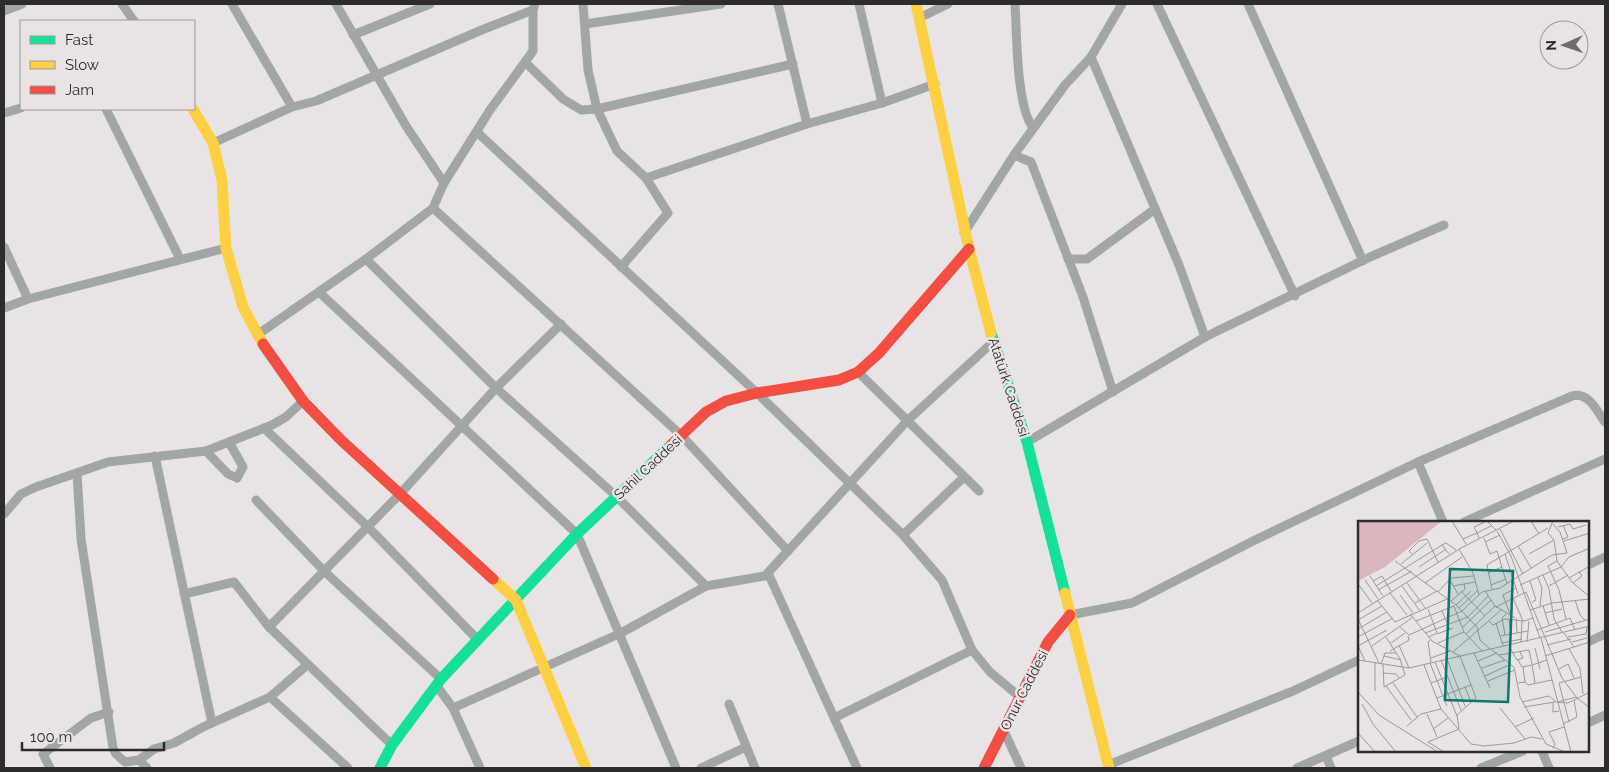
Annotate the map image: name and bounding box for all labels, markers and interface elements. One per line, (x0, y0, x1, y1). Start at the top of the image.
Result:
legend (20, 20, 195, 110)
north arrow (1539, 20, 1589, 70)
text: Fast (65, 31, 93, 49)
text: N (1543, 40, 1559, 51)
text: Slow (65, 56, 99, 74)
text: Jam (65, 81, 94, 99)
street label: Atatürk Caddesi (985, 336, 1033, 438)
street label: Sahil Caddesi (611, 431, 685, 503)
inset map (1358, 521, 1589, 752)
street label: Onur Caddesi (997, 647, 1051, 733)
scale bar (22, 720, 165, 752)
text: 100 m (30, 728, 72, 746)

